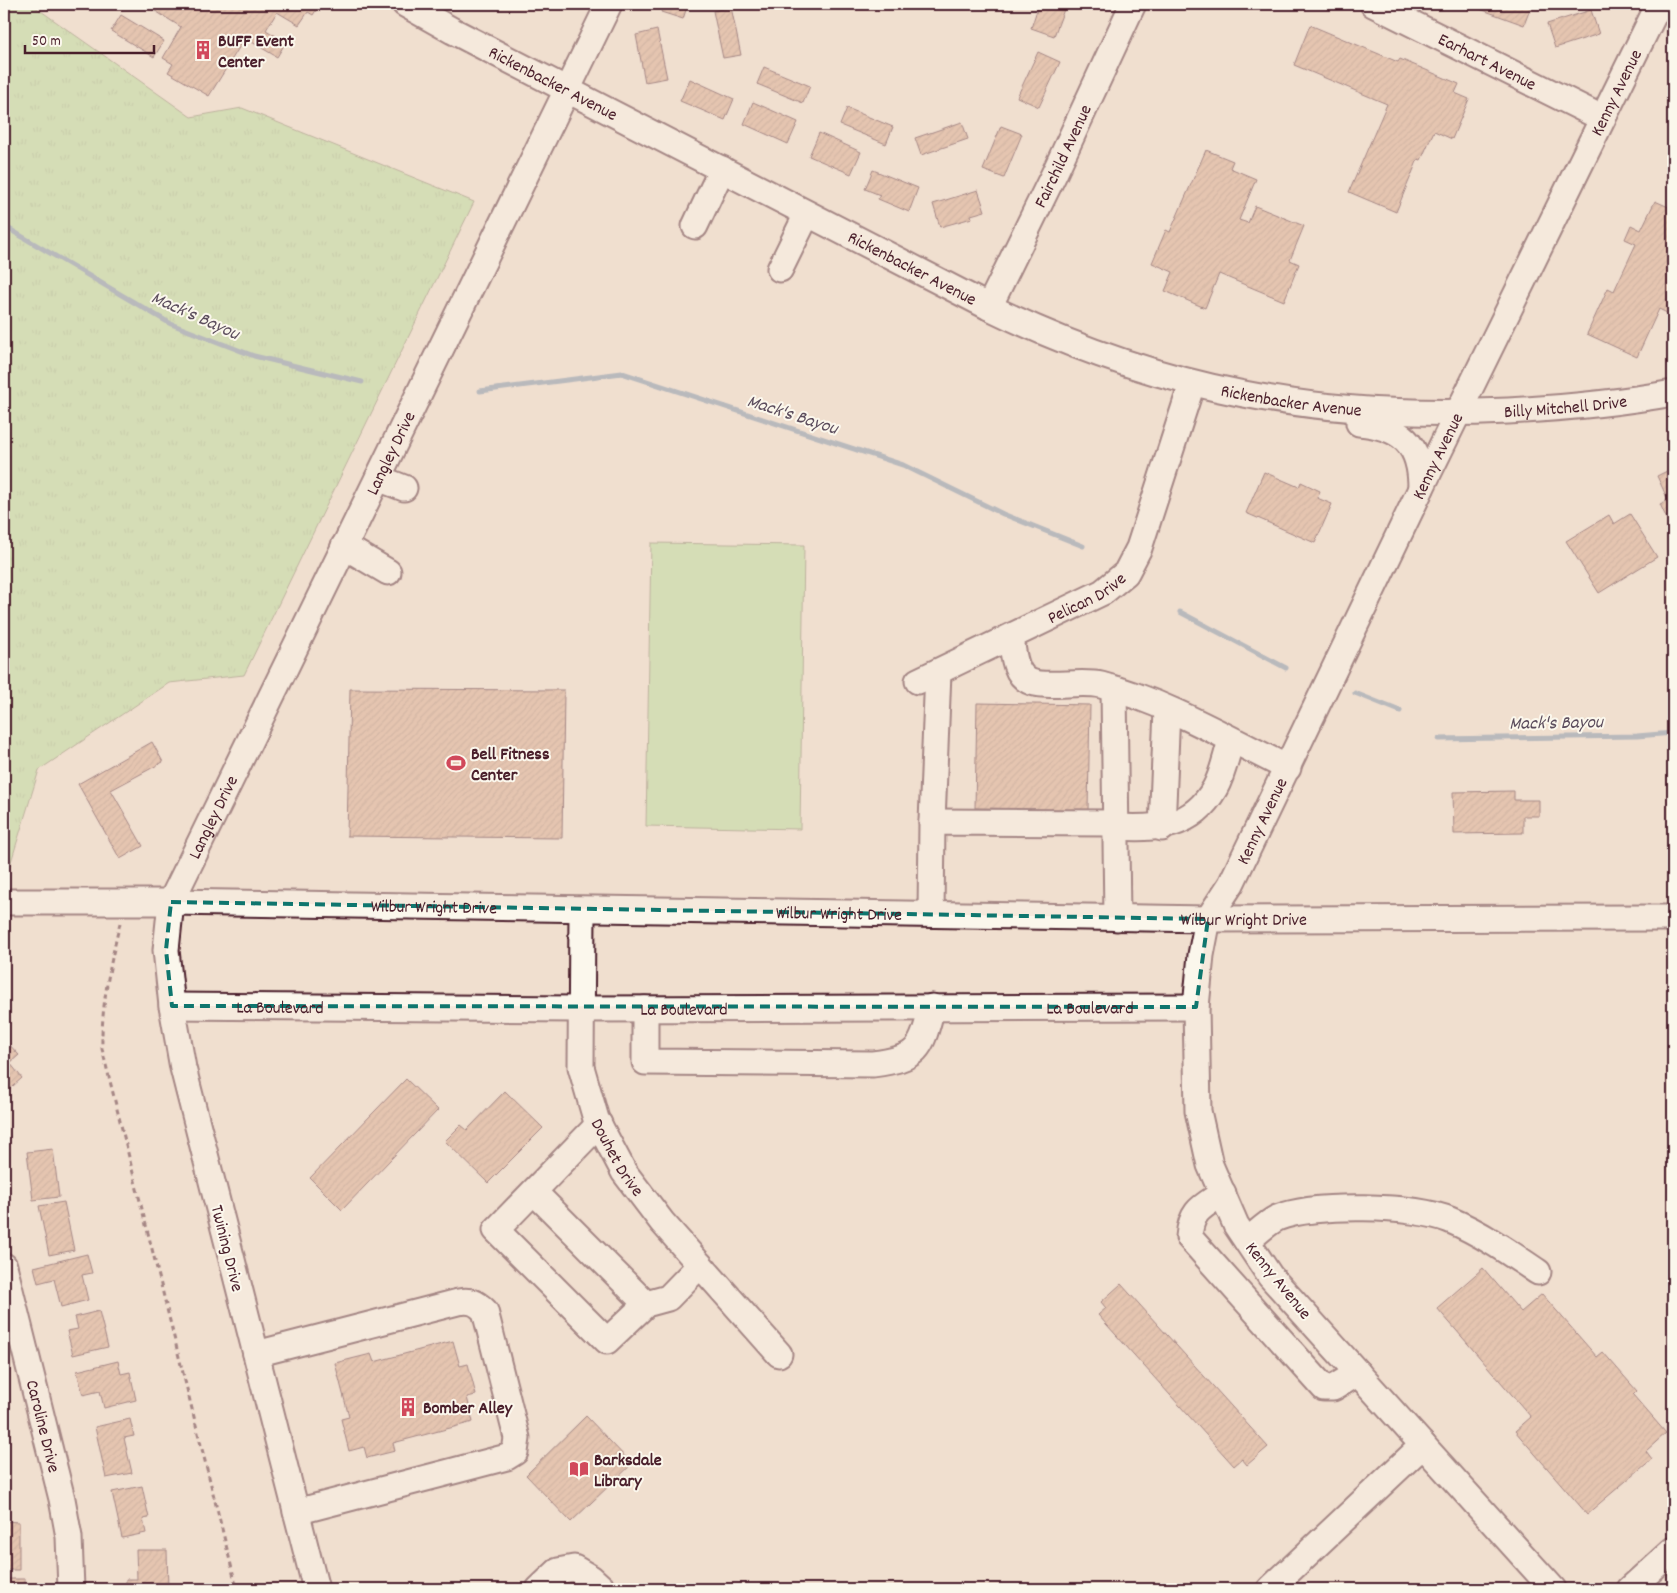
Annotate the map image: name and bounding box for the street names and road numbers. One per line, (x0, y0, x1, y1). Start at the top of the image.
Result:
street label: Earhart Avenue (1433, 28, 1540, 98)
street label: Rickenbacker Avenue (483, 41, 621, 129)
street label: Kenny Avenue (1586, 46, 1650, 141)
street label: Fairchild Avenue (1029, 101, 1100, 213)
street label: Rickenbacker Avenue (843, 226, 980, 313)
street label: Rickenbacker Avenue (1218, 380, 1362, 425)
street label: Billy Mitchell Drive (1504, 390, 1629, 426)
street label: Langley Drive (361, 408, 423, 500)
street label: Kenny Avenue (1407, 409, 1471, 504)
street label: Pelican Drive (1044, 568, 1133, 632)
street label: Langley Drive (184, 772, 246, 864)
street label: Kenny Avenue (1232, 774, 1295, 869)
street label: Wilbur Wright Drive (371, 895, 497, 922)
street label: Wilbur Wright Drive (776, 902, 902, 929)
street label: Wilbur Wright Drive (1180, 909, 1307, 934)
street label: La Boulevard (236, 996, 324, 1022)
street label: La Boulevard (1046, 997, 1134, 1022)
street label: La Boulevard (640, 999, 728, 1024)
street label: Douhet Drive (583, 1115, 649, 1203)
street label: Twining Drive (203, 1203, 248, 1295)
street label: Kenny Avenue (1238, 1237, 1316, 1326)
street label: Caroline Drive (18, 1378, 65, 1476)

